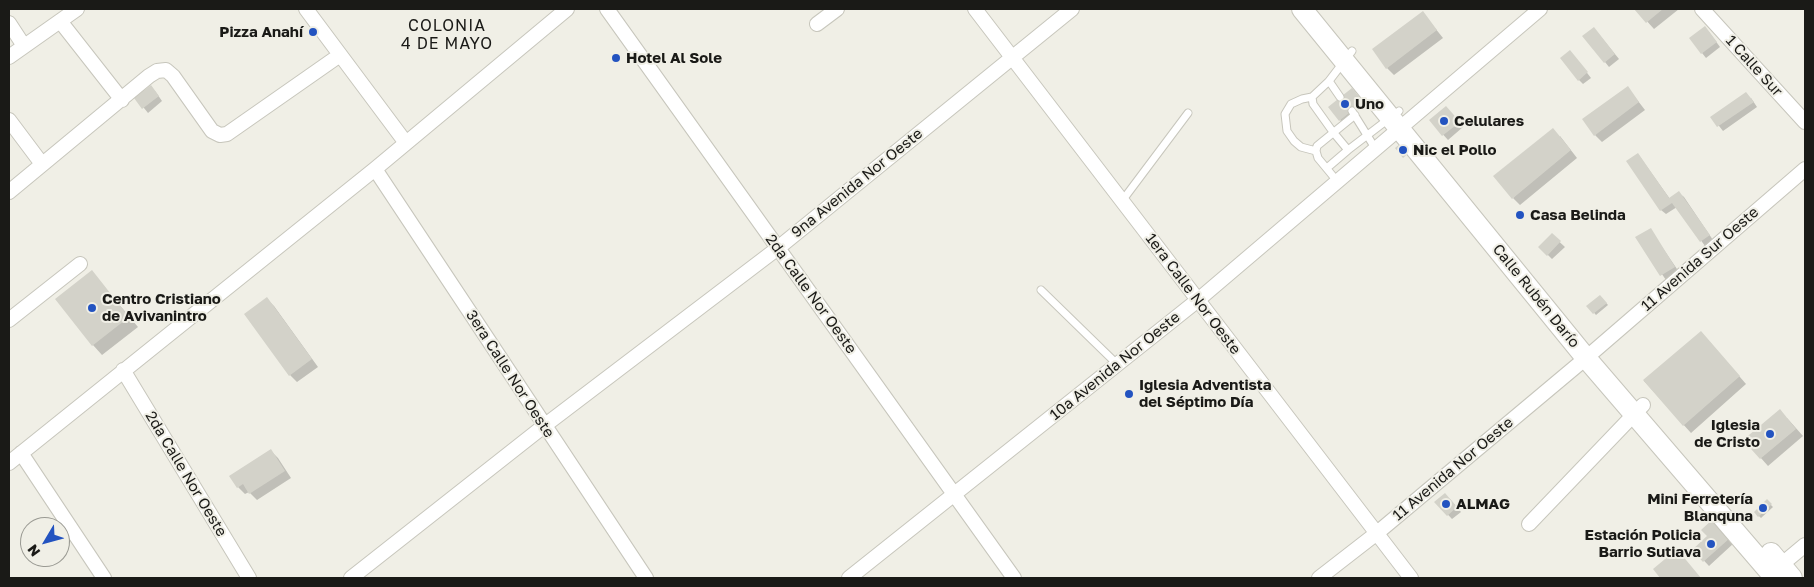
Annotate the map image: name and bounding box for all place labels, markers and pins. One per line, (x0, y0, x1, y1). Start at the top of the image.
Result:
place label: Pizza Anahí (219, 23, 303, 41)
marker: Pizza Anahí (307, 26, 319, 38)
place label: Hotel Al Sole (626, 49, 722, 67)
marker: Hotel Al Sole (610, 52, 622, 64)
place label: Uno (1355, 95, 1384, 113)
marker: Uno (1339, 98, 1351, 110)
place label: Celulares (1454, 112, 1524, 130)
marker: Celulares (1438, 115, 1450, 127)
place label: Nic el Pollo (1413, 141, 1496, 159)
marker: Nic el Pollo (1397, 144, 1409, 156)
place label: Casa Belinda (1530, 206, 1626, 224)
marker: Casa Belinda (1514, 209, 1526, 221)
place label: Centro Cristiano de Avivanintro (102, 290, 221, 325)
marker: Centro Cristiano de Avivanintro (86, 302, 98, 314)
place label: Iglesia Adventista del Séptimo Día (1139, 376, 1272, 411)
marker: Iglesia Adventista del Séptimo Día (1123, 388, 1135, 400)
place label: Iglesia de Cristo (1694, 416, 1760, 451)
marker: Iglesia de Cristo (1764, 428, 1776, 440)
place label: Mini Ferretería Blanquna (1647, 490, 1753, 525)
place label: ALMAG (1456, 495, 1510, 513)
marker: ALMAG (1440, 498, 1452, 510)
marker: Mini Ferretería Blanquna (1757, 502, 1769, 514)
place label: Estación Policia Barrio Sutiava (1585, 526, 1701, 561)
marker: Estación Policia Barrio Sutiava (1705, 538, 1717, 550)

